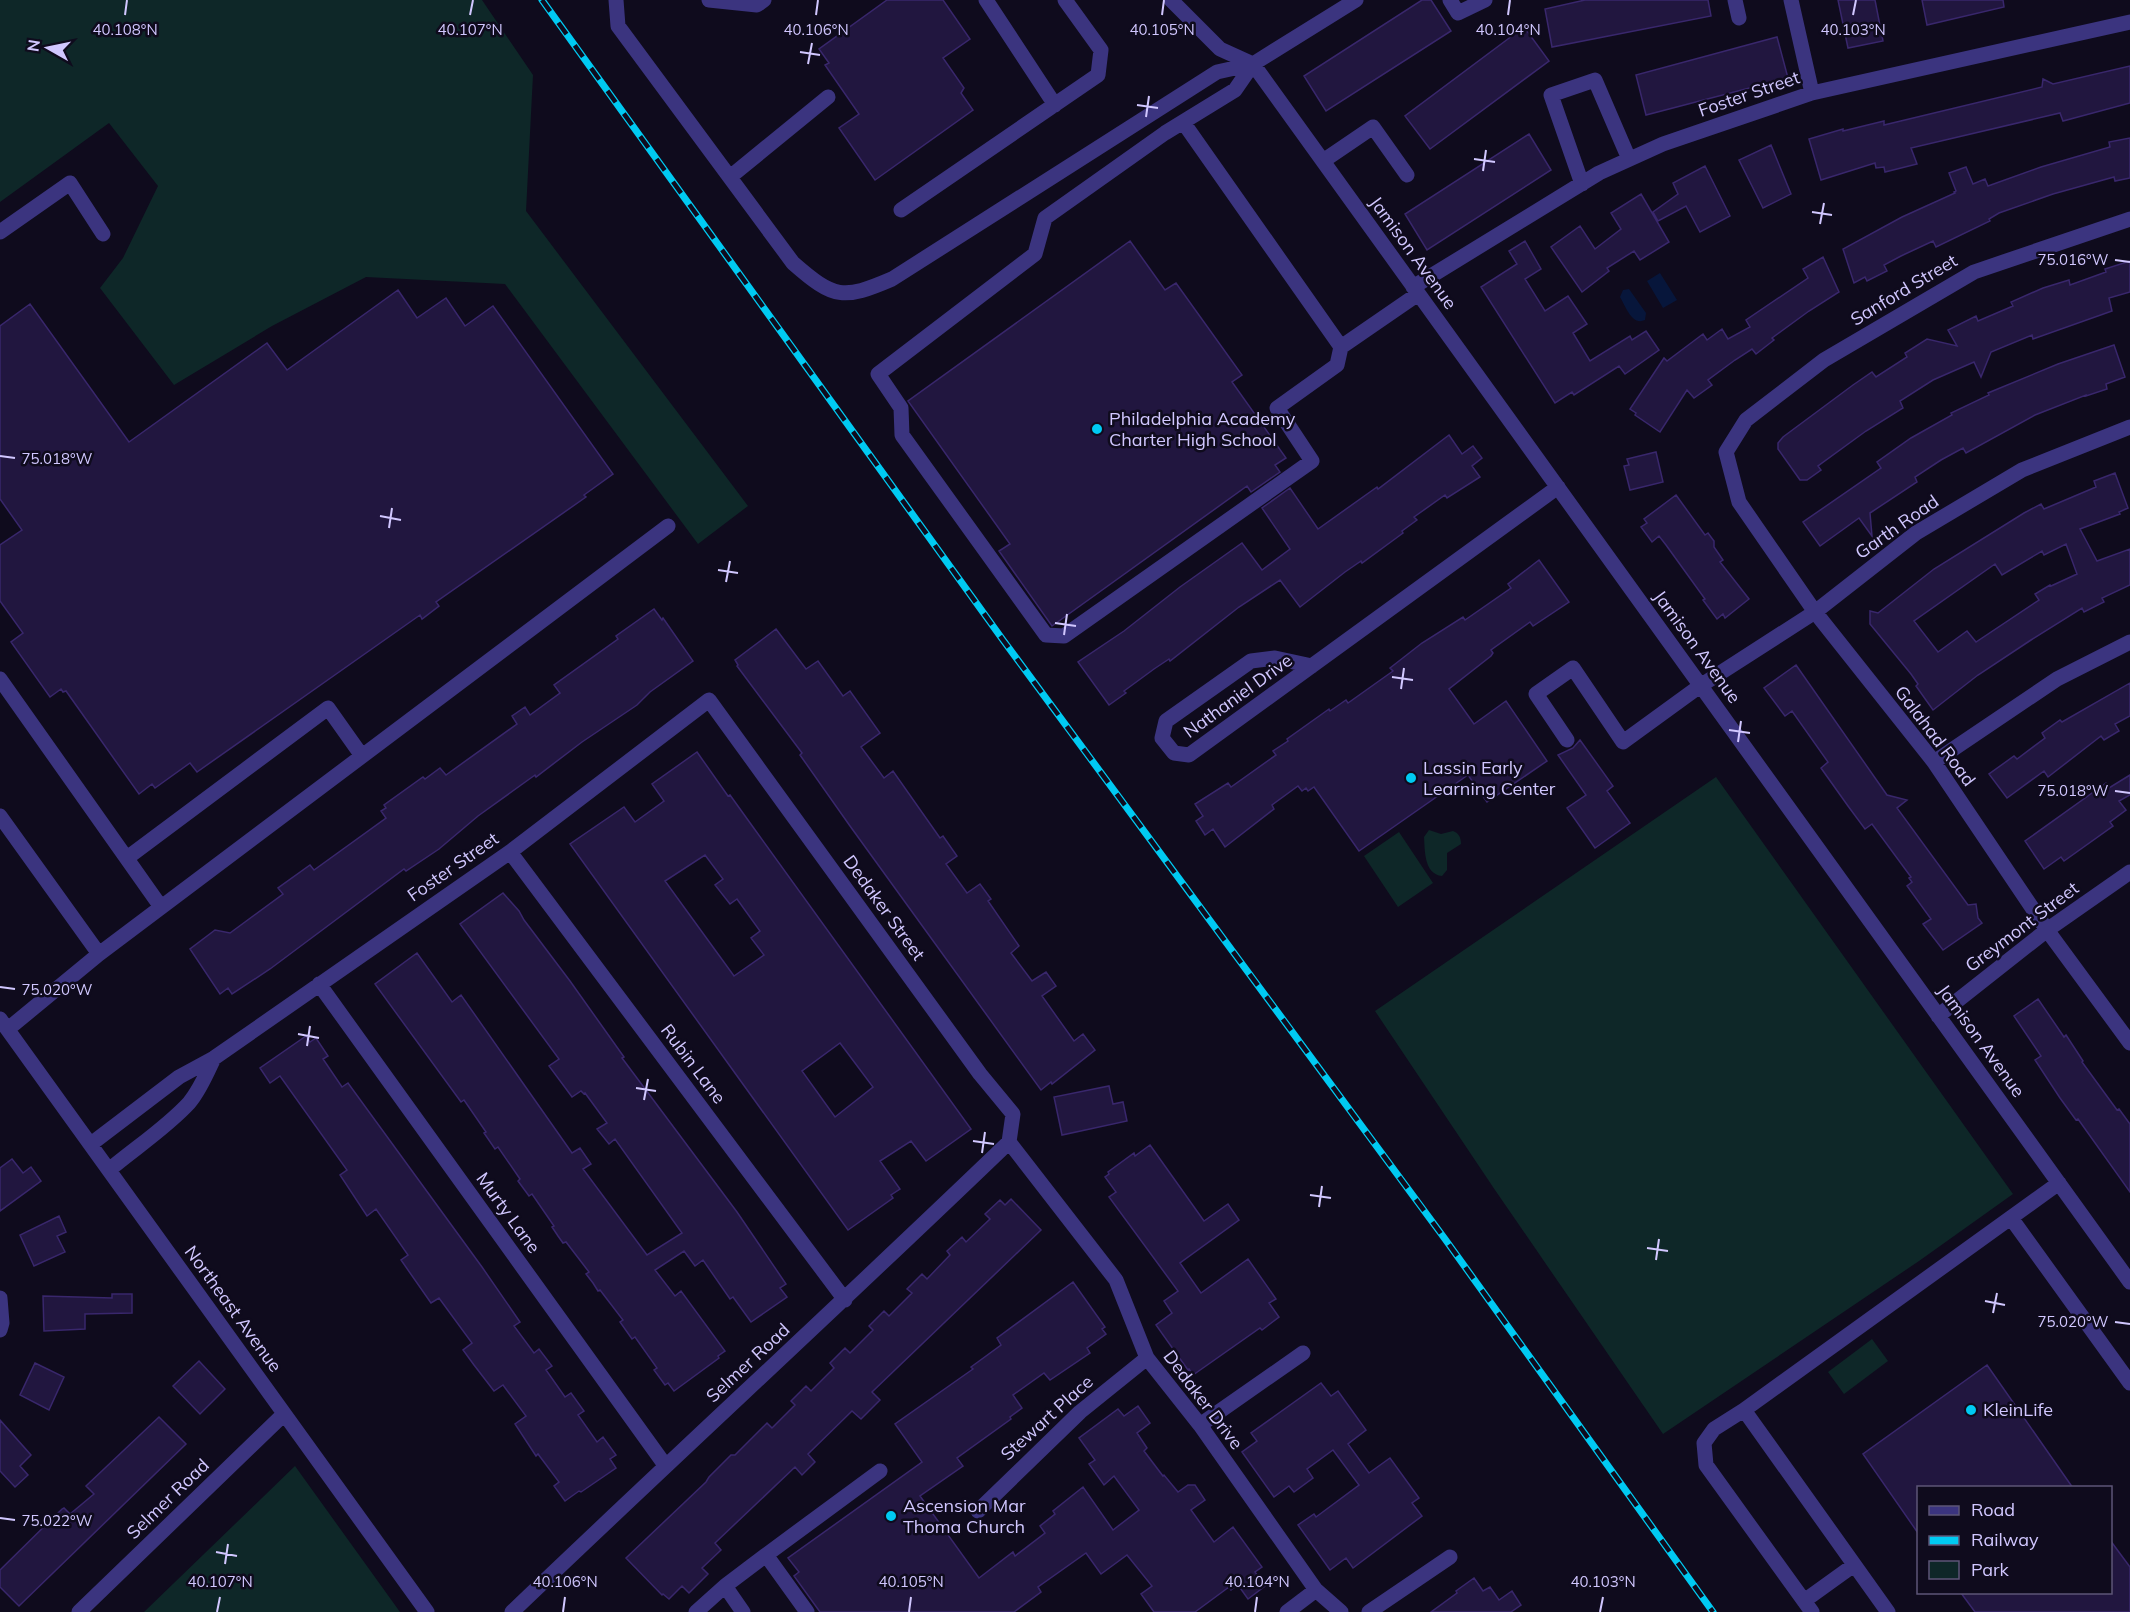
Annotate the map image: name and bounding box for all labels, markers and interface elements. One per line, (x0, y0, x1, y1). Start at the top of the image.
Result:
north arrow (18, 18, 78, 78)
text: 40.108°N (92, 20, 158, 39)
text: 40.107°N (437, 20, 503, 39)
text: 40.106°N (783, 20, 849, 39)
text: 40.105°N (1129, 20, 1195, 39)
text: 40.104°N (1475, 20, 1541, 39)
text: 40.103°N (1820, 20, 1886, 39)
text: N (22, 38, 44, 53)
street label: Foster Street (1695, 65, 1803, 122)
street label: Jamison Avenue (1365, 192, 1462, 314)
street label: Sanford Street (1846, 249, 1961, 330)
text: 75.016°W (2038, 250, 2109, 269)
place label: Philadelphia Academy Charter High School (1109, 407, 1296, 451)
marker: Philadelphia Academy Charter High School (1090, 422, 1104, 436)
text: 75.018°W (22, 449, 93, 468)
street label: Garth Road (1851, 489, 1943, 564)
street label: Jamison Avenue (1649, 586, 1746, 708)
street label: Nathaniel Drive (1179, 648, 1297, 743)
street label: Galahad Road (1890, 681, 1981, 791)
place label: Lassin Early Learning Center (1423, 756, 1556, 800)
marker: Lassin Early Learning Center (1404, 771, 1418, 785)
text: 75.018°W (2038, 781, 2109, 800)
street label: Foster Street (403, 827, 503, 906)
street label: Dedaker Street (838, 851, 930, 965)
street label: Greymont Street (1960, 876, 2083, 977)
text: 75.020°W (22, 980, 93, 999)
street label: Jamison Avenue (1933, 980, 2030, 1102)
street label: Rubin Lane (656, 1019, 731, 1108)
street label: Murty Lane (471, 1168, 545, 1258)
street label: Northeast Avenue (180, 1241, 287, 1376)
text: 75.020°W (2038, 1312, 2109, 1331)
street label: Selmer Road (701, 1318, 794, 1407)
street label: Dedaker Drive (1159, 1346, 1248, 1454)
street label: Stewart Place (996, 1370, 1098, 1465)
place label: KleinLife (1983, 1398, 2053, 1421)
marker: KleinLife (1964, 1403, 1978, 1417)
street label: Selmer Road (121, 1453, 214, 1544)
legend (1917, 1486, 2112, 1594)
place label: Ascension Mar Thoma Church (903, 1494, 1026, 1538)
text: Road (1971, 1498, 2015, 1521)
marker: Ascension Mar Thoma Church (884, 1509, 898, 1523)
text: 75.022°W (22, 1511, 93, 1530)
text: Railway (1971, 1528, 2039, 1551)
text: Park (1971, 1558, 2010, 1581)
text: 40.107°N (187, 1572, 253, 1591)
text: 40.106°N (532, 1572, 598, 1591)
text: 40.105°N (878, 1572, 944, 1591)
text: 40.104°N (1224, 1572, 1290, 1591)
text: 40.103°N (1570, 1572, 1636, 1591)

